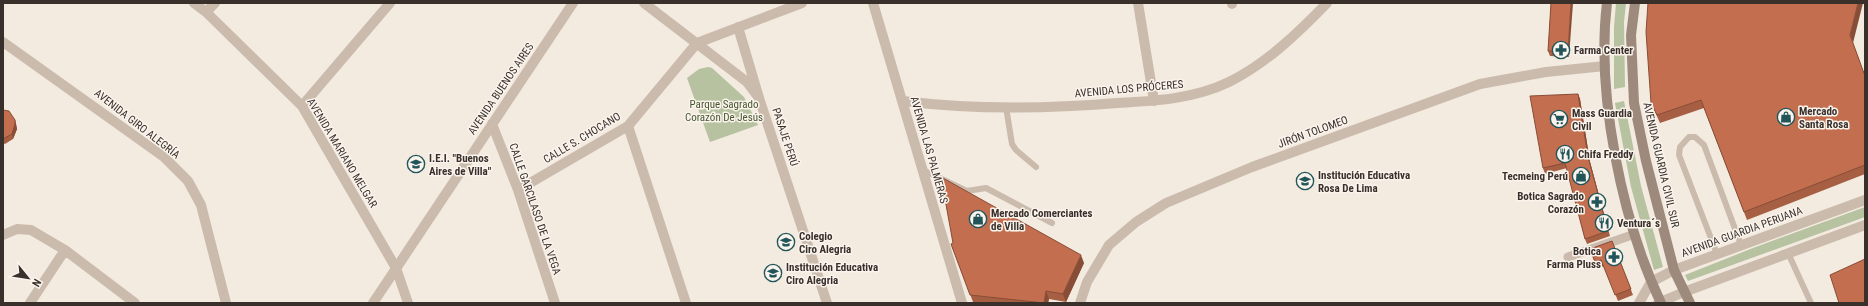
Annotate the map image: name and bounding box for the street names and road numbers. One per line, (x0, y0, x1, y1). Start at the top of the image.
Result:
street label: AVENIDA BUENOS AIRES (466, 41, 537, 137)
street label: AVENIDA LOS PRÓCERES (1074, 78, 1184, 100)
street label: AVENIDA GIRO ALEGRÍA (92, 87, 183, 162)
street label: AVENIDA LAS PALMERAS (908, 95, 951, 205)
street label: AVENIDA MARIANO MELGAR (304, 96, 380, 210)
street label: AVENIDA GUARDIA CIVIL SUR (1640, 101, 1682, 229)
street label: PASAJE PERÚ (769, 106, 801, 168)
street label: CALLE S. CHOCANO (541, 110, 623, 166)
street label: JIRÓN TOLOMEO (1276, 113, 1350, 151)
street label: CALLE GARCILASO DE LA VEGA (506, 142, 564, 277)
street label: AVENIDA GUARDIA PERUANA (1680, 204, 1805, 260)

